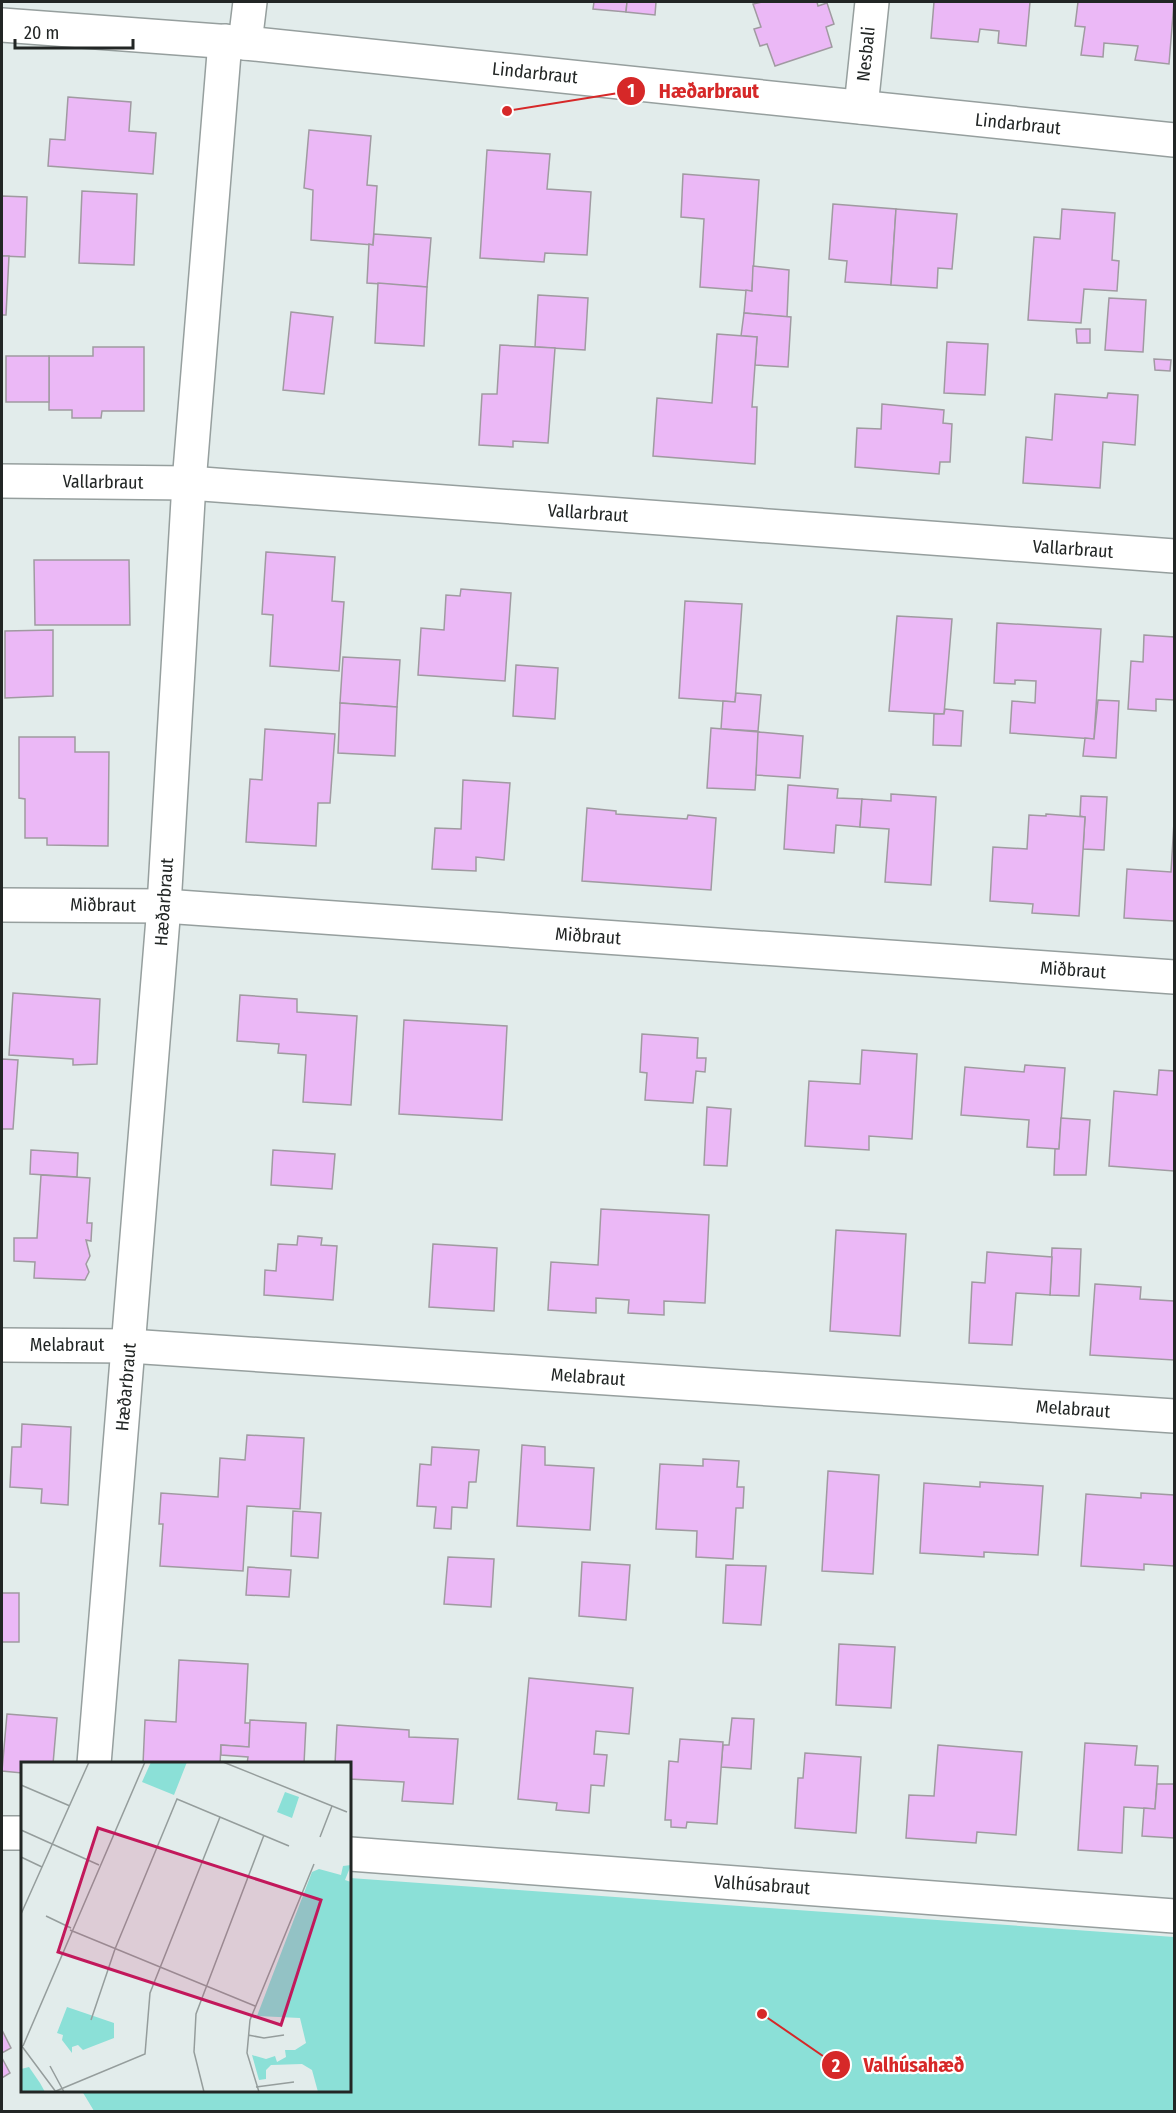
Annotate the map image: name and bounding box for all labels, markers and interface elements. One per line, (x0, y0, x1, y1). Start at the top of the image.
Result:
scale bar (15, 12, 134, 50)
text: 20 m (24, 22, 59, 44)
street label: Nesbali (852, 26, 880, 82)
street label: Lindarbraut (491, 58, 579, 88)
callout: Hæðarbraut (616, 72, 771, 110)
text: Hæðarbraut (659, 79, 760, 103)
text: 1 (627, 80, 635, 102)
street label: Lindarbraut (974, 109, 1062, 139)
street label: Vallarbraut (62, 470, 144, 494)
street label: Vallarbraut (547, 499, 629, 527)
street label: Vallarbraut (1032, 535, 1114, 563)
street label: Hæðarbraut (150, 857, 178, 947)
street label: Miðbraut (70, 893, 136, 917)
street label: Miðbraut (554, 923, 622, 949)
street label: Miðbraut (1039, 957, 1107, 983)
street label: Melabraut (30, 1334, 104, 1356)
street label: Hæðarbraut (111, 1342, 141, 1432)
street label: Melabraut (550, 1363, 626, 1391)
street label: Melabraut (1035, 1395, 1111, 1423)
inset map (21, 1762, 351, 2092)
street label: Valhúsabraut (713, 1871, 811, 1899)
callout: Valhúsahæð (821, 2046, 976, 2084)
text: Valhúsahæð (863, 2053, 965, 2077)
text: 2 (831, 2055, 840, 2077)

